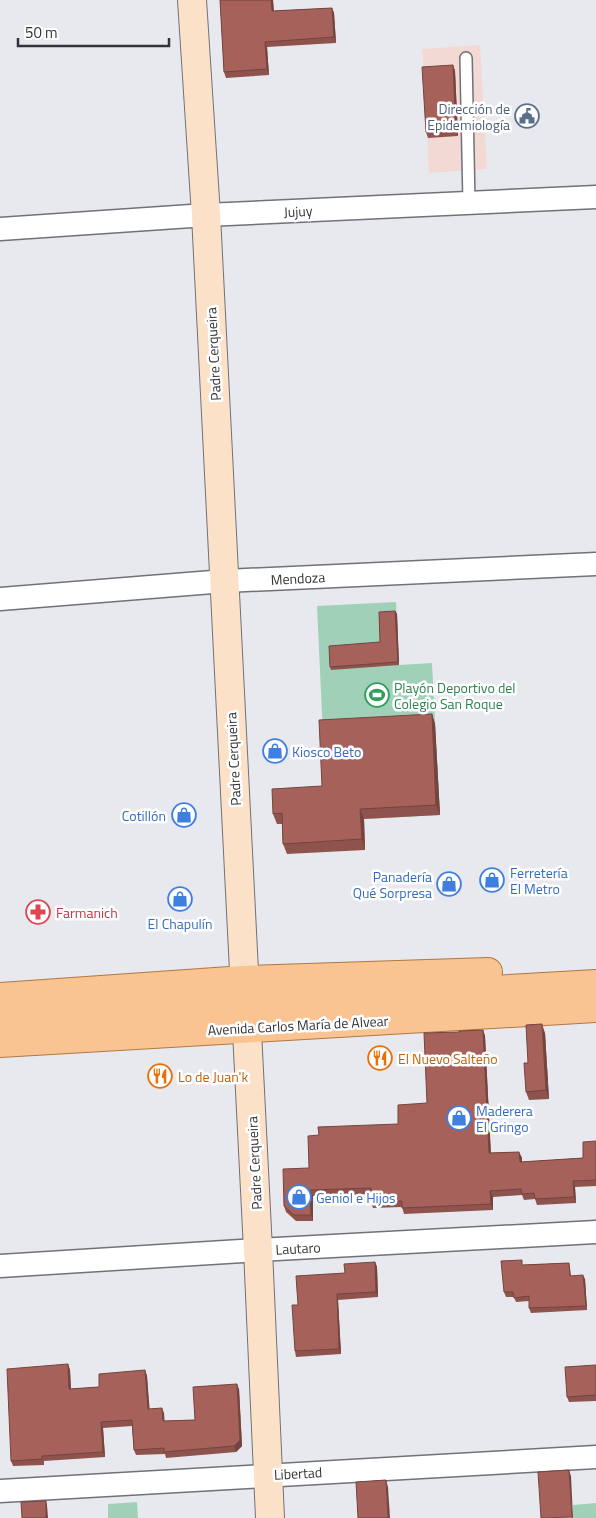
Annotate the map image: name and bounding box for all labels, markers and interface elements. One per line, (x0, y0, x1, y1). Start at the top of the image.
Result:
scale bar (18, 15, 169, 47)
text: 50 m (25, 21, 58, 44)
place label: Dirección de Epidemiología (427, 98, 510, 135)
public building icon: Dirección de Epidemiología (514, 103, 540, 129)
street label: Jujuy (283, 200, 313, 222)
street label: Padre Cerqueira (200, 307, 226, 401)
street label: Mendoza (270, 566, 326, 590)
place label: Playón Deportivo del Colegio San Roque (394, 677, 516, 714)
sports icon: Playón Deportivo del Colegio San Roque (364, 682, 390, 708)
street label: Padre Cerqueira (220, 712, 246, 806)
shop icon: Kiosco Beto (262, 738, 288, 764)
place label: Kiosco Beto (292, 741, 361, 762)
shop icon: Cotillón (171, 802, 197, 828)
place label: Cotillón (122, 805, 166, 826)
place label: Ferretería El Metro (510, 862, 568, 899)
place label: Panadería Qué Sorpresa (353, 866, 432, 903)
shop icon: Ferretería El Metro (479, 867, 505, 893)
shop icon: Panadería Qué Sorpresa (436, 871, 462, 897)
shop icon: El Chapulín (167, 886, 193, 912)
pharmacy icon: Farmanich (25, 899, 51, 925)
place label: Farmanich (56, 902, 118, 923)
place label: El Chapulín (148, 913, 212, 934)
street label: Avenida Carlos María de Alvear (207, 1010, 389, 1040)
restaurant icon: El Nuevo Salteño (367, 1045, 393, 1071)
place label: El Nuevo Salteño (398, 1048, 498, 1069)
restaurant icon: Lo de Juan'k (147, 1063, 173, 1089)
place label: Lo de Juan'k (178, 1066, 248, 1087)
place label: Maderera El Gringo (476, 1100, 533, 1137)
shop icon: Maderera El Gringo (446, 1105, 472, 1131)
street label: Padre Cerqueira (241, 1116, 267, 1210)
shop icon: Geniol e Hijos (286, 1184, 312, 1210)
place label: Geniol e Hijos (316, 1187, 396, 1208)
street label: Lautaro (275, 1236, 321, 1260)
street label: Libertad (273, 1461, 323, 1485)

